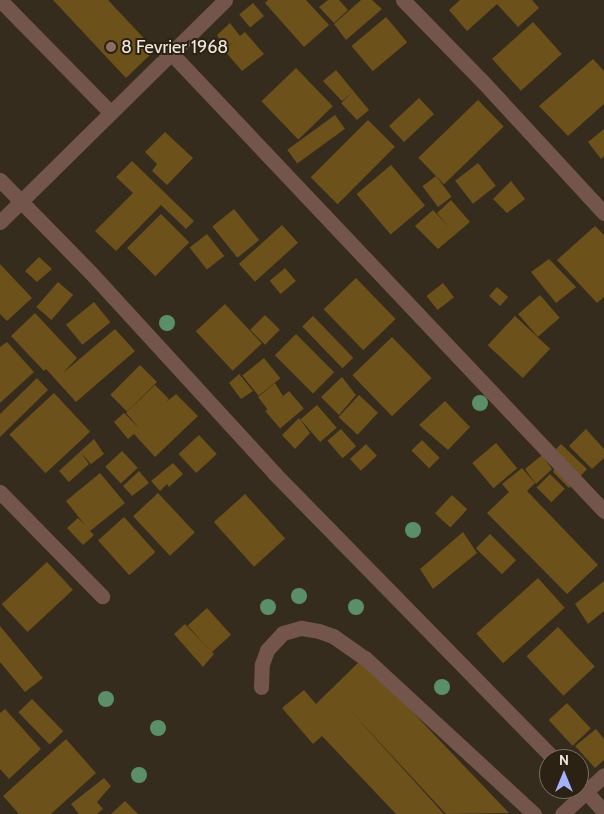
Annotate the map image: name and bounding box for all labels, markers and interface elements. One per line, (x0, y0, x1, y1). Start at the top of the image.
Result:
place label: 8 Fevrier 1968 (121, 36, 228, 58)
marker: 8 Fevrier 1968 (105, 41, 117, 53)
north arrow (539, 749, 589, 799)
text: N (559, 751, 569, 769)

